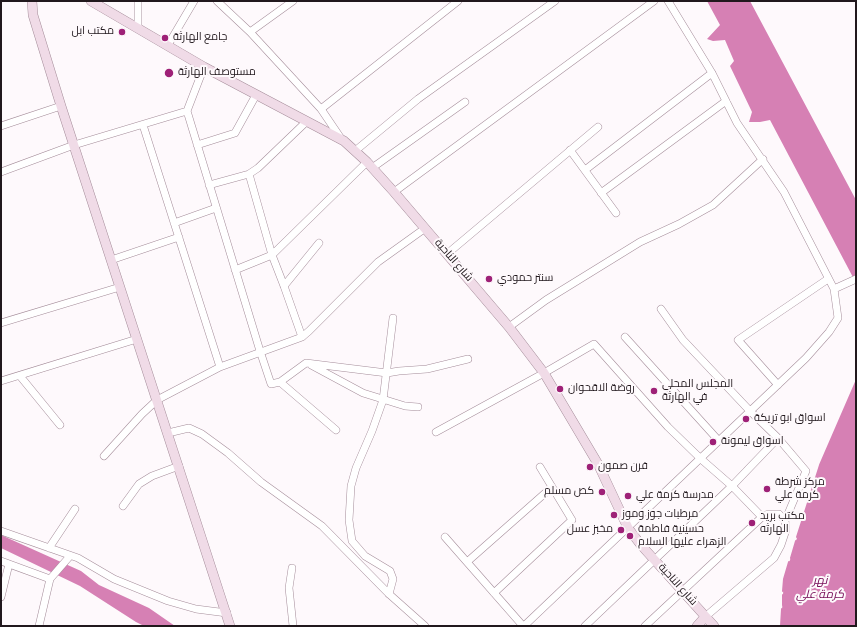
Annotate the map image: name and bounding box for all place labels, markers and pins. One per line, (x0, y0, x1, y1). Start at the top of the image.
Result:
place label: مكتب ابل (71, 25, 114, 39)
marker: مكتب ابل (117, 27, 127, 37)
place label: جامع الهارثة (173, 31, 227, 45)
marker: جامع الهارثة (160, 33, 170, 43)
place label: مستوصف الهارثة (178, 66, 256, 80)
marker: مستوصف الهارثة (163, 67, 175, 79)
place label: سنتر حمودي (497, 272, 553, 286)
marker: سنتر حمودي (484, 274, 494, 284)
place label: المجلس المحلي في الهارثة (662, 378, 733, 404)
place label: روضة الاقحوان (568, 382, 635, 396)
marker: روضة الاقحوان (555, 384, 565, 394)
marker: المجلس المحلي في الهارثة (649, 386, 659, 396)
place label: اسواق ابو تريكة (754, 412, 826, 426)
marker: اسواق ابو تريكة (741, 414, 751, 424)
place label: اسواق ليمونة (721, 435, 784, 449)
marker: اسواق ليمونة (708, 437, 718, 447)
place label: فرن صمون (598, 460, 648, 474)
marker: فرن صمون (585, 462, 595, 472)
place label: مركز شرطة كرمة علي (775, 476, 825, 502)
marker: مركز شرطة كرمة علي (762, 484, 772, 494)
place label: كص مسلم (544, 485, 594, 499)
marker: كص مسلم (597, 487, 607, 497)
place label: مدرسة كرمة علي (636, 489, 714, 503)
marker: مدرسة كرمة علي (623, 491, 633, 501)
place label: مرطبات جوز وموز (622, 508, 698, 522)
marker: مرطبات جوز وموز (609, 510, 619, 520)
place label: مكتب بريد الهارثه (760, 510, 805, 536)
marker: مكتب بريد الهارثه (747, 518, 757, 528)
place label: مخبز عسل (567, 523, 613, 537)
place label: حسينية فاطمة الزهراء عليها السلام (638, 523, 726, 549)
marker: مخبز عسل (616, 525, 626, 535)
marker: حسينية فاطمة الزهراء عليها السلام (625, 531, 635, 541)

